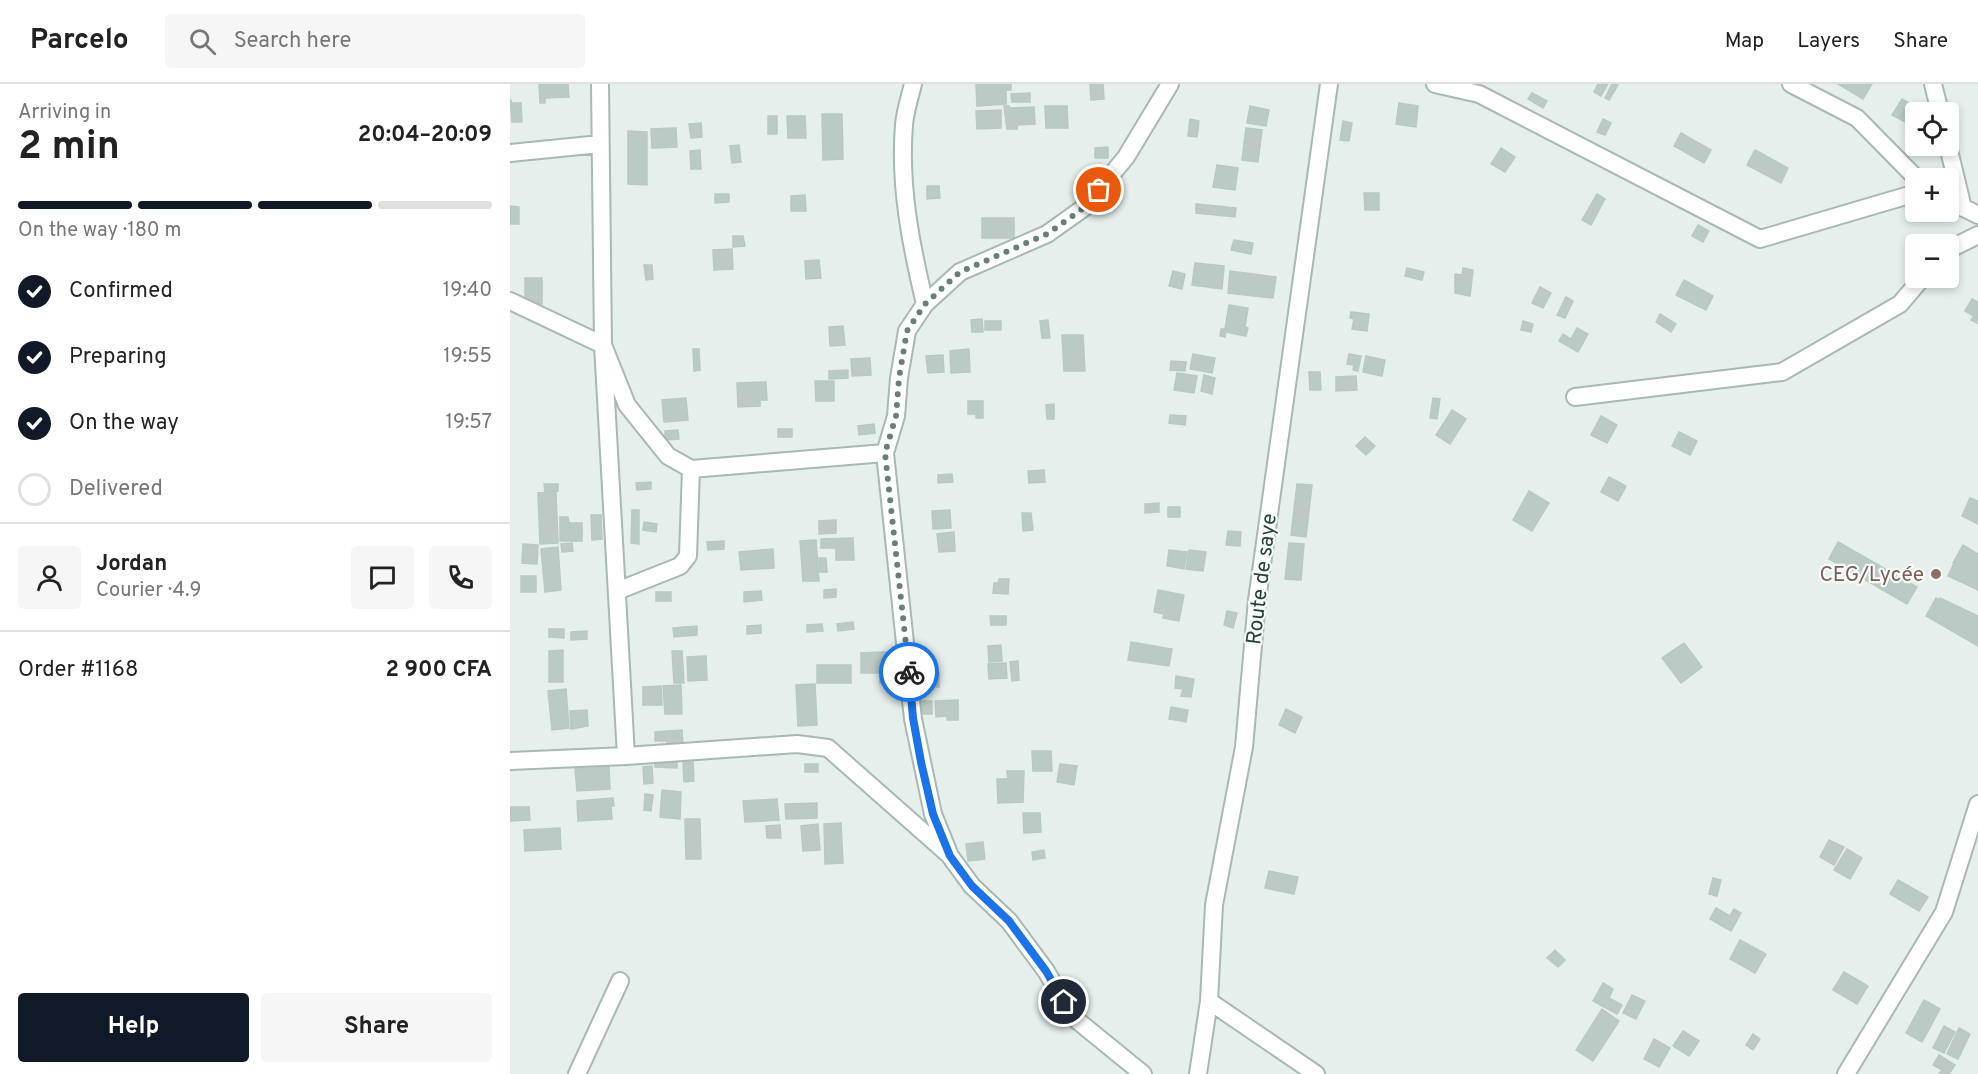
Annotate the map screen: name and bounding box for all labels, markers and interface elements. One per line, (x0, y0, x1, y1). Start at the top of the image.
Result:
search box (165, 14, 585, 68)
text: Parcelo (30, 23, 129, 59)
icon: search (186, 25, 219, 58)
text: Search here (234, 28, 351, 55)
text: Map (1725, 28, 1764, 55)
text: Layers (1797, 28, 1860, 55)
text: Share (1893, 28, 1948, 55)
text: Arriving in (18, 100, 111, 126)
map controls (1905, 102, 1959, 288)
button: locate (1905, 102, 1959, 156)
text: 20:04–20:09 (358, 122, 492, 149)
text: 2 min (18, 124, 120, 173)
pin (1073, 164, 1124, 215)
button: + (1905, 168, 1959, 222)
icon: bag (1082, 173, 1115, 206)
text: On the way · 180 m (18, 218, 181, 244)
button: − (1905, 234, 1959, 288)
icon: check (18, 275, 51, 308)
text: Confirmed (69, 278, 173, 305)
text: 19:40 (443, 278, 492, 304)
icon: check (18, 341, 51, 374)
text: Preparing (69, 344, 167, 371)
text: 19:55 (443, 344, 492, 370)
icon: check (18, 407, 51, 440)
text: On the way (69, 410, 179, 437)
text: 19:57 (445, 410, 492, 436)
text: Delivered (69, 476, 163, 503)
street label: Route de saye (1241, 512, 1284, 646)
button: person (18, 546, 81, 609)
button: chat (351, 546, 414, 609)
button: phone (429, 546, 492, 609)
text: Jordan (96, 551, 167, 578)
place label: CEG/Lycée (1819, 562, 1924, 589)
marker: CEG/Lycée (1929, 567, 1943, 581)
text: Courier · 4.9 (96, 578, 201, 604)
courier (879, 642, 939, 702)
icon: bike (893, 656, 926, 689)
text: Order #1168 (18, 657, 138, 684)
text: 2 900 CFA (386, 657, 492, 684)
pin (1038, 976, 1089, 1027)
icon: home (1047, 985, 1080, 1018)
button: Help (18, 993, 249, 1062)
button: Share (261, 993, 492, 1062)

